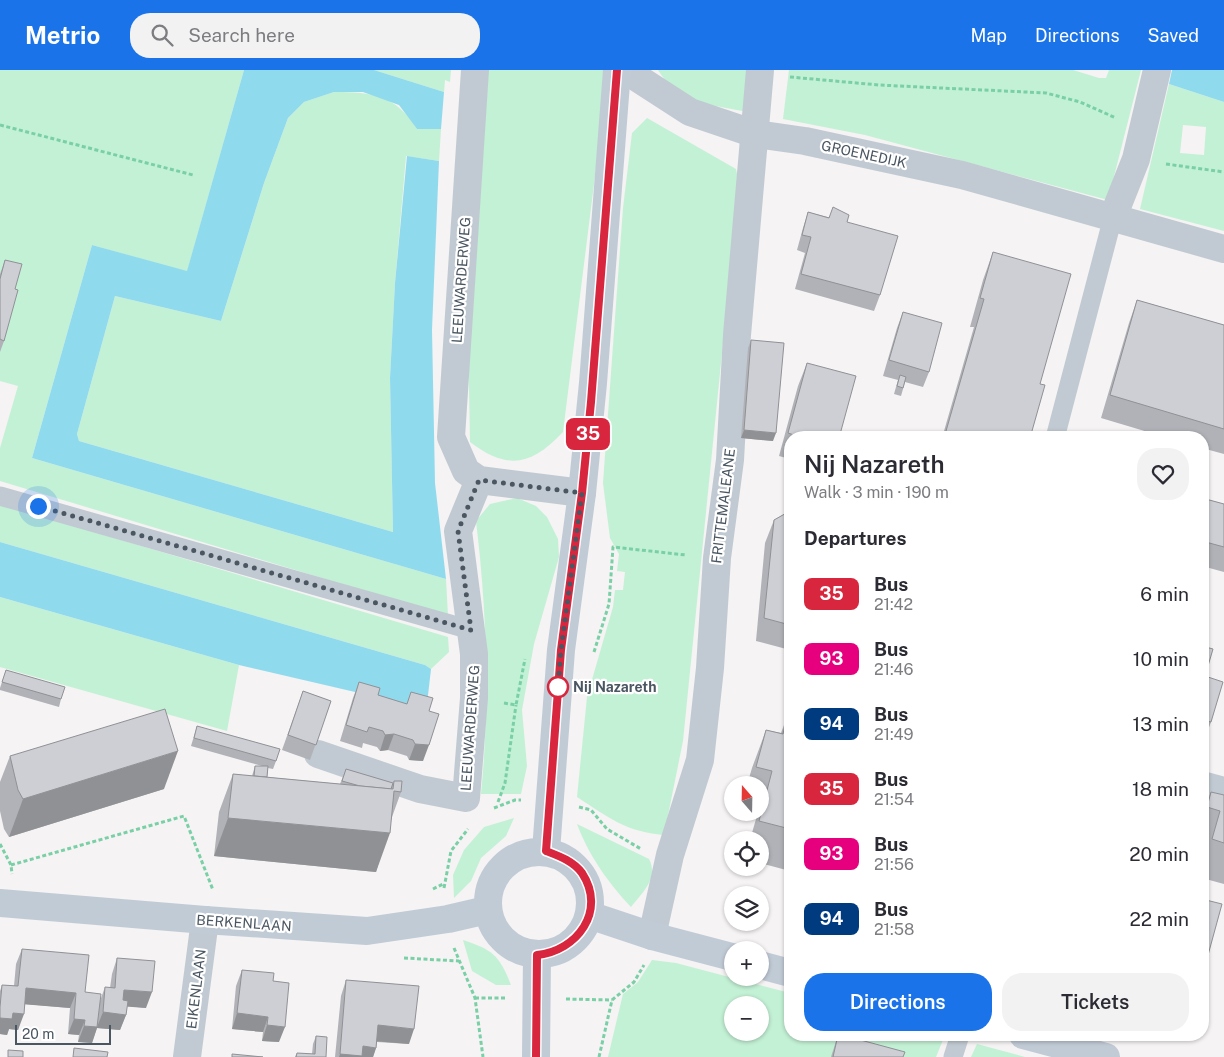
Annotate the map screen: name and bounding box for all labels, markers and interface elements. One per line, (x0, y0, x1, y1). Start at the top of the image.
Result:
search box (130, 13, 480, 58)
text: Metrio (25, 21, 100, 49)
icon: search (148, 21, 176, 49)
text: Search here (188, 24, 295, 46)
text: Map (970, 25, 1007, 46)
text: Directions (1035, 25, 1120, 46)
text: Saved (1148, 25, 1199, 46)
street label: GROENEDIJK (820, 137, 908, 171)
street label: LEEUWARDERWEG (449, 216, 473, 344)
line badge: 35 (566, 418, 610, 450)
text: 35 (576, 423, 600, 444)
street label: FRITTEMALEANE (708, 448, 738, 564)
button: heart (1137, 448, 1189, 500)
text: Nij Nazareth (804, 450, 945, 478)
text: Walk · 3 min · 190 m (804, 483, 949, 502)
your location (26, 494, 51, 519)
text: Departures (804, 527, 907, 549)
text: Bus (874, 573, 908, 595)
text: 35 (819, 583, 844, 604)
text: 6 min (1140, 583, 1189, 605)
text: 21:42 (874, 595, 913, 614)
text: Bus (874, 638, 908, 660)
text: 93 (820, 648, 843, 669)
text: 10 min (1133, 648, 1189, 670)
text: 21:46 (874, 660, 914, 679)
street label: LEEUWARDERWEG (458, 664, 482, 792)
marker: Nij Nazareth (547, 676, 569, 698)
place label: Nij Nazareth (573, 679, 656, 695)
text: Bus (874, 703, 908, 725)
text: 94 (820, 713, 843, 734)
text: 13 min (1132, 713, 1189, 735)
text: 21:49 (874, 725, 914, 744)
text: Bus (874, 768, 908, 790)
north arrow (724, 776, 769, 821)
map controls (724, 776, 769, 1041)
text: 35 (819, 778, 844, 799)
text: 18 min (1132, 778, 1189, 800)
text: 21:54 (874, 790, 914, 809)
button: locate (724, 831, 769, 876)
text: Bus (874, 833, 908, 855)
text: 93 (820, 843, 843, 864)
text: 20 min (1129, 843, 1189, 865)
text: 21:56 (874, 855, 914, 874)
button: layers (724, 886, 769, 931)
text: Bus (874, 898, 908, 920)
text: 94 (820, 908, 843, 929)
text: 22 min (1130, 908, 1189, 930)
street label: BERKENLAAN (196, 912, 292, 934)
text: 21:58 (874, 920, 914, 939)
button: + (724, 941, 769, 986)
street label: EIKENLAAN (183, 948, 209, 1030)
button: Directions (804, 973, 992, 1031)
button: Tickets (1002, 973, 1189, 1031)
button: − (724, 996, 769, 1041)
scale bar (15, 1022, 111, 1045)
text: 20 m (22, 1026, 54, 1042)

